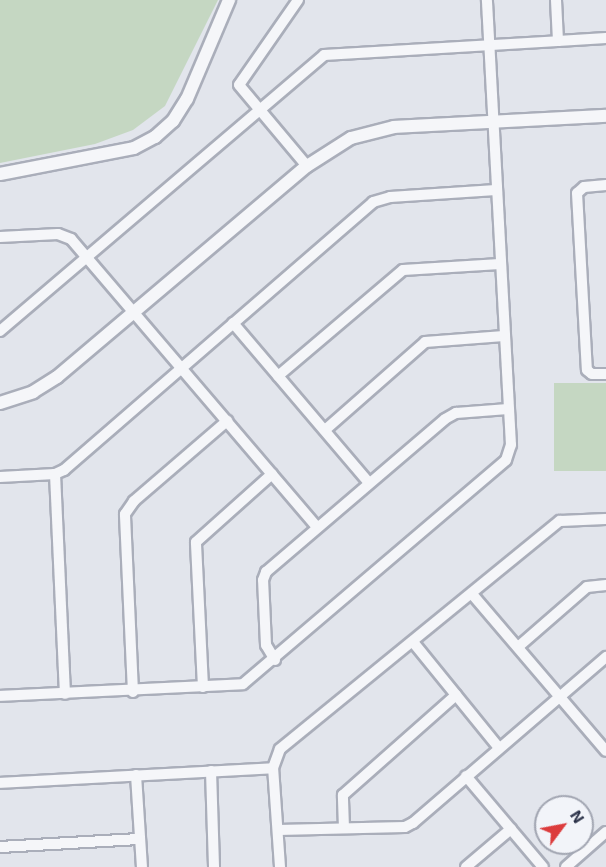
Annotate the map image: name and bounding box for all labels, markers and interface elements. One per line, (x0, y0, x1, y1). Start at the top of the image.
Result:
north arrow (534, 795, 594, 855)
text: N (567, 806, 589, 826)

